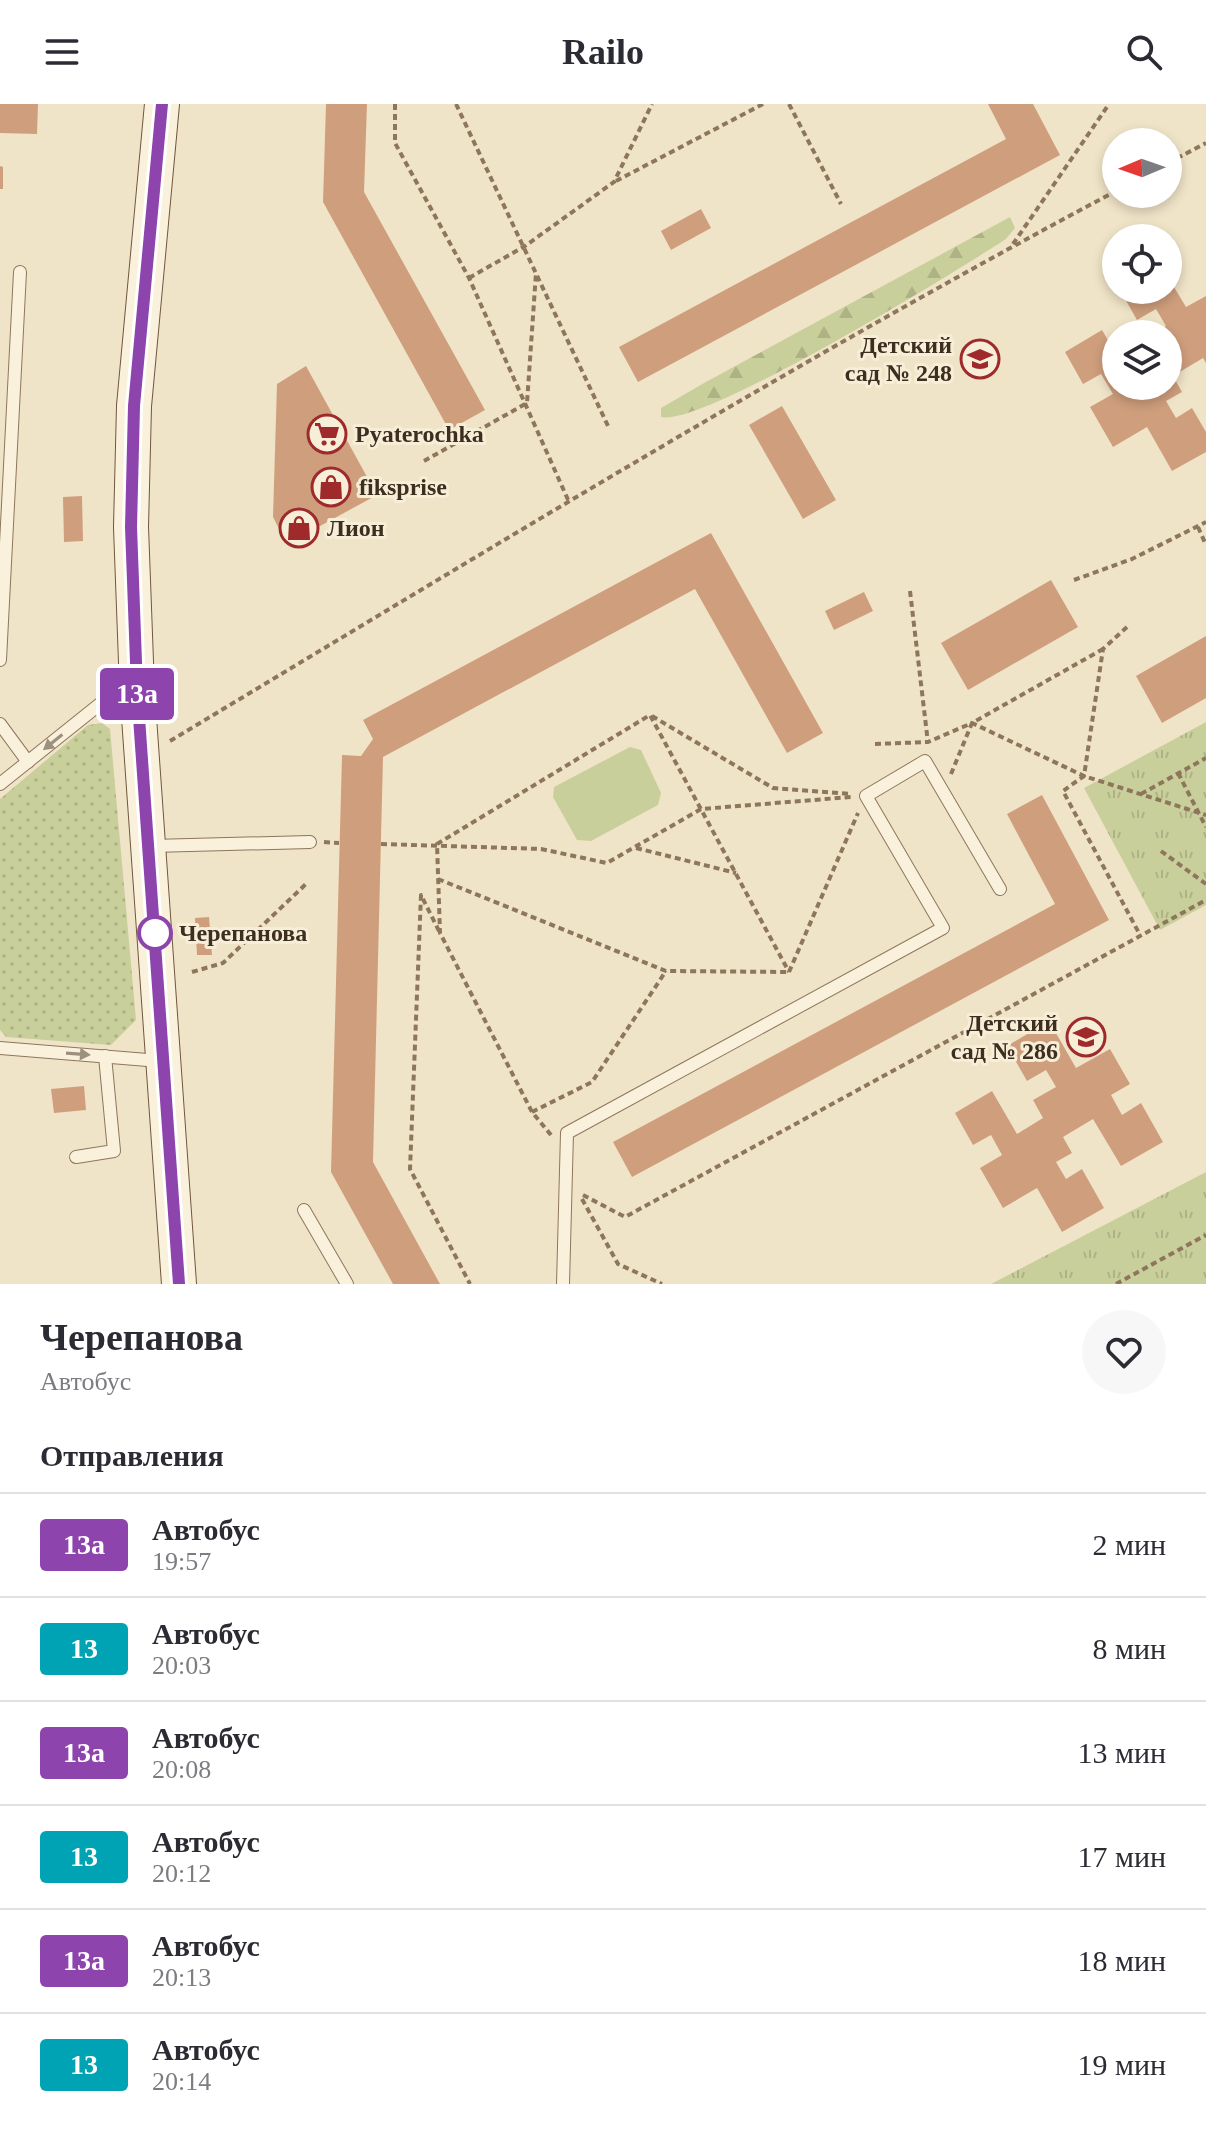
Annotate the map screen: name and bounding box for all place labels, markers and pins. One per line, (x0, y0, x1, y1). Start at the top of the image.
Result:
place label: Детский сад № 248 (845, 332, 952, 386)
school or university icon: Детский сад № 248 (959, 338, 1001, 380)
supermarket icon: Pyaterochka (306, 413, 348, 455)
place label: Pyaterochka (355, 421, 484, 447)
shop icon: fiksprise (310, 466, 352, 508)
place label: fiksprise (359, 474, 447, 500)
shop icon: Лион (278, 507, 320, 549)
place label: Лион (327, 515, 385, 541)
marker: Черепанова (138, 916, 172, 950)
place label: Черепанова (179, 920, 307, 946)
place label: Детский сад № 286 (951, 1010, 1058, 1064)
school or university icon: Детский сад № 286 (1065, 1016, 1107, 1058)

